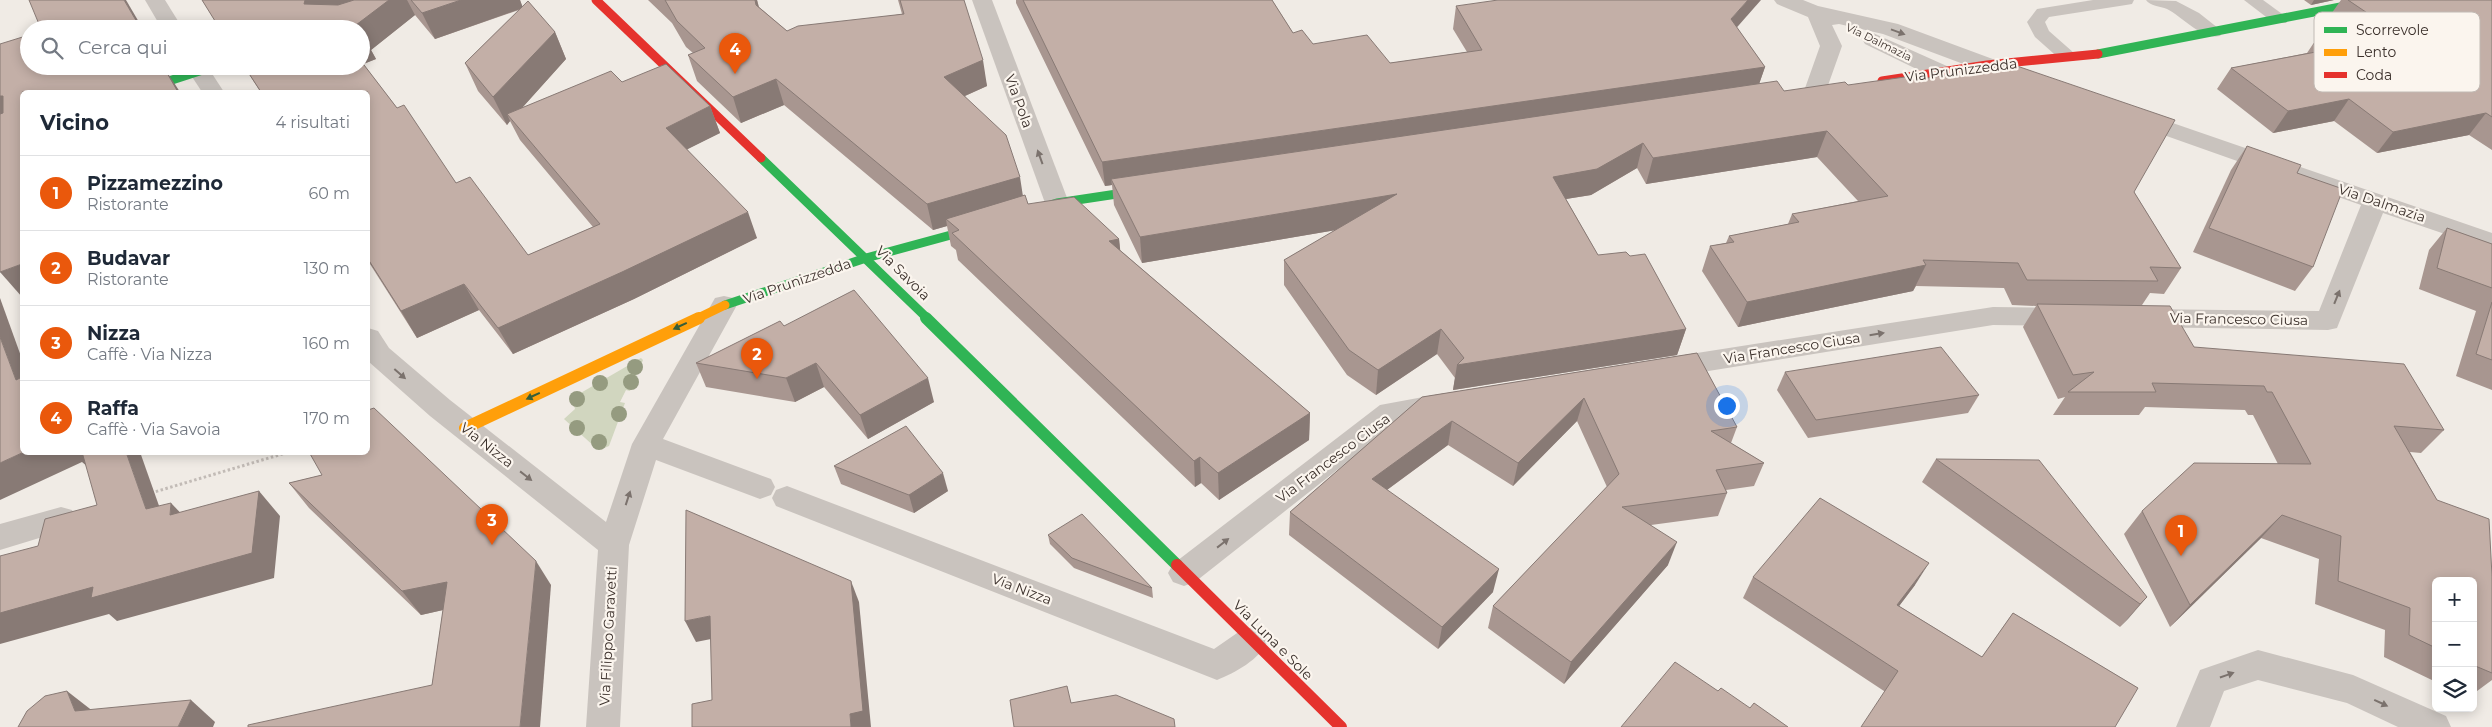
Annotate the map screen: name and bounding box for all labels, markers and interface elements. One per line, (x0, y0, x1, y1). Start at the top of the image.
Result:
legend (2314, 12, 2480, 92)
search box (20, 20, 370, 75)
street label: Via Dalmazia (1844, 20, 1914, 64)
text: Scorrevole (2356, 21, 2429, 39)
one-way arrow (1890, 29, 1905, 36)
pin: 4 (719, 33, 751, 74)
icon: search (38, 34, 66, 62)
text: Cerca qui (78, 36, 168, 59)
text: Lento (2356, 43, 2396, 61)
street label: Via Prunizzedda (1904, 54, 2018, 86)
text: Coda (2356, 66, 2392, 84)
street label: Via Pola (1001, 72, 1037, 130)
text: Vicino (40, 110, 109, 135)
text: 4 risultati (275, 113, 350, 132)
one-way arrow (1036, 149, 1044, 164)
text: Pizzamezzino (87, 172, 223, 195)
street label: Via Dalmazia (2336, 180, 2428, 226)
text: 1 (53, 184, 59, 203)
text: 60 m (308, 184, 350, 203)
text: Ristorante (87, 195, 169, 214)
street label: Via Savoia (872, 242, 934, 304)
text: Budavar (87, 247, 170, 270)
street label: Via Prunizzedda (741, 254, 853, 308)
text: 2 (51, 259, 61, 278)
text: 130 m (303, 259, 350, 278)
text: Ristorante (87, 270, 169, 289)
one-way arrow (2334, 290, 2341, 305)
street label: Via Francesco Ciusa (2170, 309, 2308, 329)
text: Nizza (87, 322, 140, 345)
one-way arrow (673, 322, 687, 330)
street label: Via Francesco Ciusa (1722, 328, 1862, 368)
one-way arrow (1869, 330, 1885, 338)
text: 3 (51, 334, 61, 353)
text: 160 m (303, 334, 350, 353)
pin: 2 (741, 338, 773, 379)
text: Caffè · Via Nizza (87, 345, 212, 364)
one-way arrow (393, 368, 406, 379)
one-way arrow (526, 392, 540, 400)
your location (1714, 393, 1740, 419)
text: Raffa (87, 397, 139, 420)
text: 4 (50, 409, 62, 428)
text: 170 m (303, 409, 350, 428)
street label: Via Francesco Ciusa (1272, 409, 1394, 507)
street label: Via Nizza (457, 419, 517, 471)
text: Caffè · Via Savoia (87, 420, 221, 439)
one-way arrow (519, 470, 532, 481)
one-way arrow (625, 491, 633, 506)
pin: 3 (476, 504, 508, 545)
pin: 1 (2165, 515, 2197, 556)
one-way arrow (1216, 538, 1230, 548)
street label: Via Filippo Garavetti (595, 566, 621, 706)
street label: Via Nizza (989, 569, 1055, 609)
map controls (2432, 577, 2477, 712)
button: + (2432, 577, 2477, 622)
street label: Via Luna e Sole (1229, 596, 1317, 684)
button: − (2432, 622, 2477, 667)
button: layers (2432, 667, 2477, 712)
one-way arrow (2219, 671, 2234, 678)
one-way arrow (2374, 699, 2388, 707)

